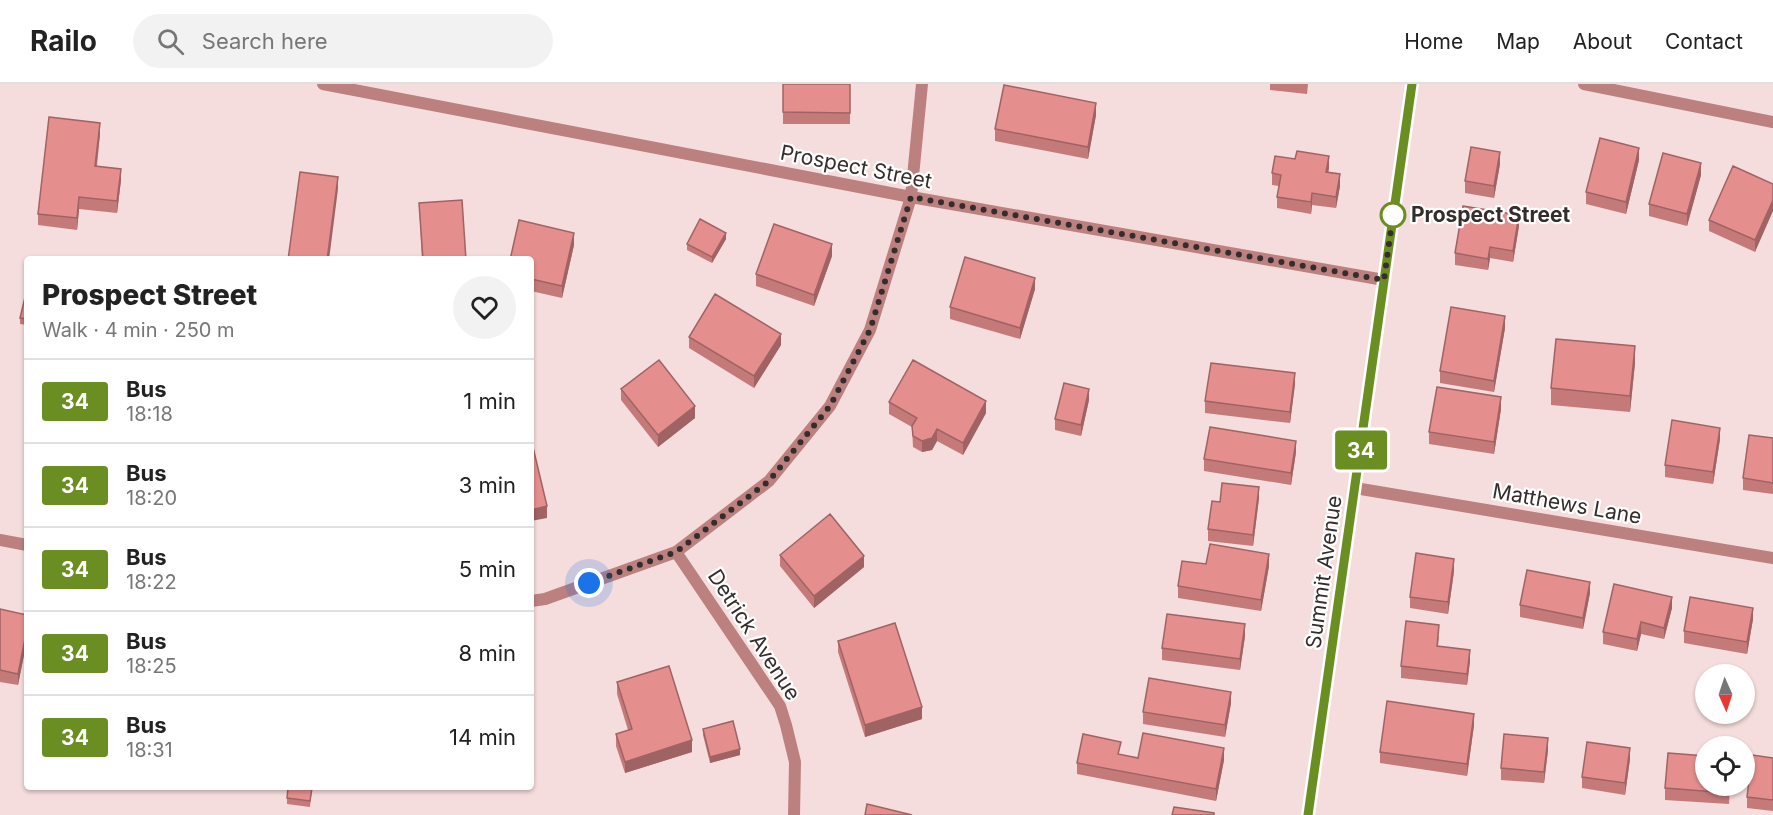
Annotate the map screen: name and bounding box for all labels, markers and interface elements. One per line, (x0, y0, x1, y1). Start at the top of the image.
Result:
search box (133, 14, 553, 68)
text: Railo (30, 24, 97, 58)
icon: search (154, 25, 187, 58)
text: Search here (202, 28, 328, 54)
text: Home (1404, 29, 1463, 54)
text: Map (1496, 29, 1540, 54)
text: About (1573, 29, 1632, 54)
text: Contact (1665, 29, 1743, 54)
street label: Prospect Street (778, 140, 934, 193)
marker: Prospect Street (1380, 202, 1406, 228)
place label: Prospect Street (1411, 202, 1571, 227)
button: heart (453, 276, 516, 339)
text: Prospect Street (42, 278, 257, 312)
text: Walk · 4 min · 250 m (42, 318, 235, 342)
text: Bus (126, 376, 167, 402)
text: 1 min (463, 388, 516, 414)
text: 34 (61, 389, 89, 414)
text: 18:18 (126, 402, 173, 426)
line badge: 34 (1334, 430, 1388, 470)
text: 34 (1347, 438, 1375, 463)
text: Bus (126, 460, 167, 486)
text: 3 min (459, 472, 516, 498)
text: 34 (61, 473, 89, 498)
street label: Matthews Lane (1491, 478, 1643, 529)
text: 18:20 (126, 486, 177, 510)
street label: Summit Avenue (1300, 494, 1347, 650)
text: Bus (126, 544, 167, 570)
text: 5 min (459, 556, 516, 582)
text: 34 (61, 557, 89, 582)
street label: Detrick Avenue (703, 565, 806, 705)
your location (574, 568, 604, 598)
text: 18:22 (126, 570, 177, 594)
text: Bus (126, 628, 167, 654)
text: 8 min (459, 640, 516, 666)
text: 34 (61, 641, 89, 666)
text: 18:25 (126, 654, 177, 678)
north arrow (1695, 664, 1755, 724)
map controls (1695, 664, 1755, 796)
text: Bus (126, 712, 167, 738)
text: 14 min (449, 724, 516, 750)
text: 34 (61, 725, 89, 750)
button: locate (1695, 736, 1755, 796)
text: 18:31 (126, 738, 173, 762)

